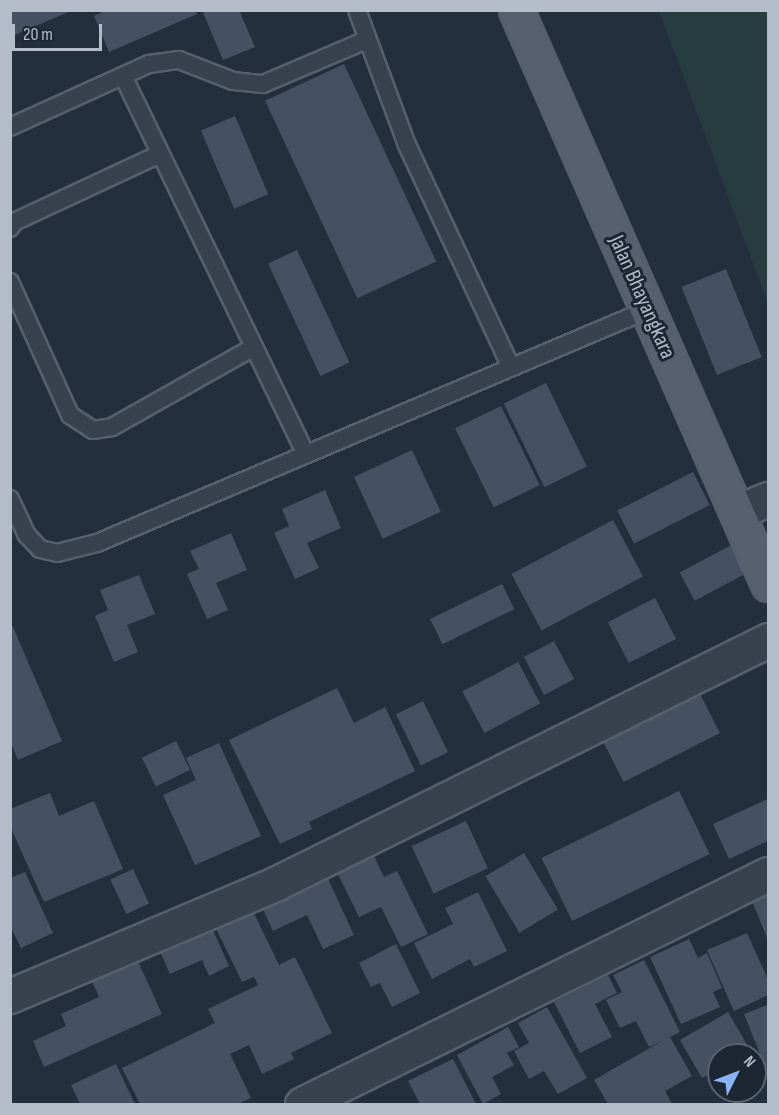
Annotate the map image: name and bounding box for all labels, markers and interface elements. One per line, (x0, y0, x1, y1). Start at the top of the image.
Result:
scale bar (15, 12, 105, 50)
text: 20 m (23, 24, 53, 45)
street label: Jalan Bhayangkara (603, 231, 681, 363)
north arrow (707, 1043, 767, 1103)
text: N (739, 1052, 759, 1071)

